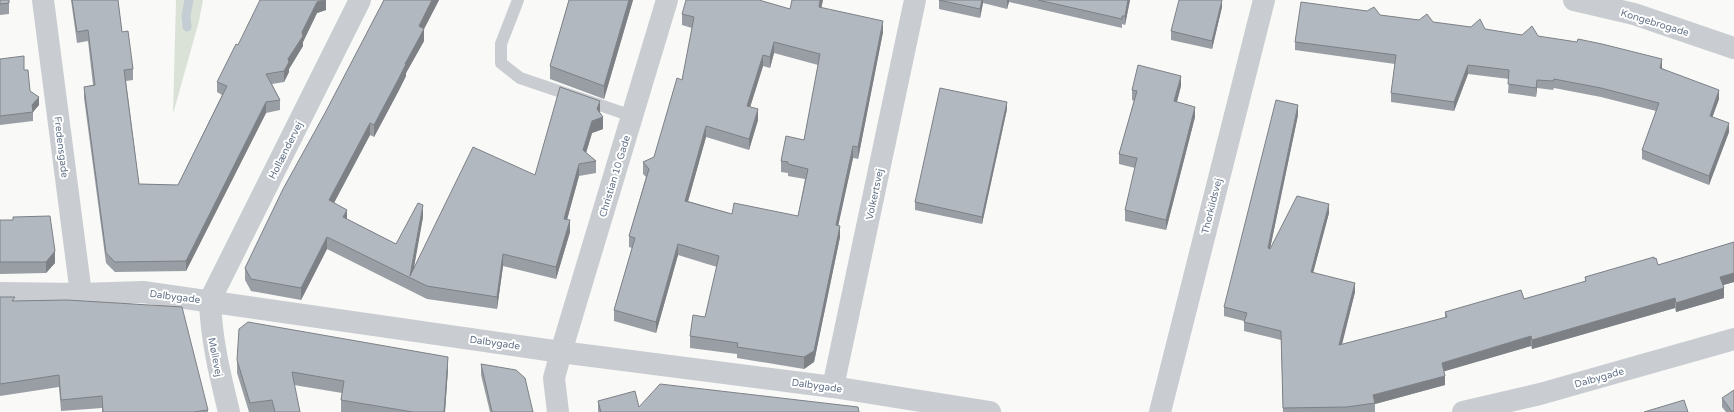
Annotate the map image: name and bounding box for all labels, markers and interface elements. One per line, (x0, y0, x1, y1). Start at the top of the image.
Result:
street label: Kongebrogade (1619, 7, 1691, 39)
street label: Fredensgade (51, 116, 71, 179)
street label: Hollændervej (266, 120, 306, 181)
street label: Christian 10 Gade (597, 134, 633, 219)
street label: Volkertsvej (864, 168, 886, 221)
street label: Thorkildsvej (1199, 177, 1225, 235)
street label: Dalbygade (149, 288, 201, 306)
street label: Dalbygade (469, 334, 521, 353)
street label: Møllevej (205, 337, 225, 378)
street label: Dalbygade (1573, 365, 1626, 391)
street label: Dalbygade (791, 377, 843, 396)

